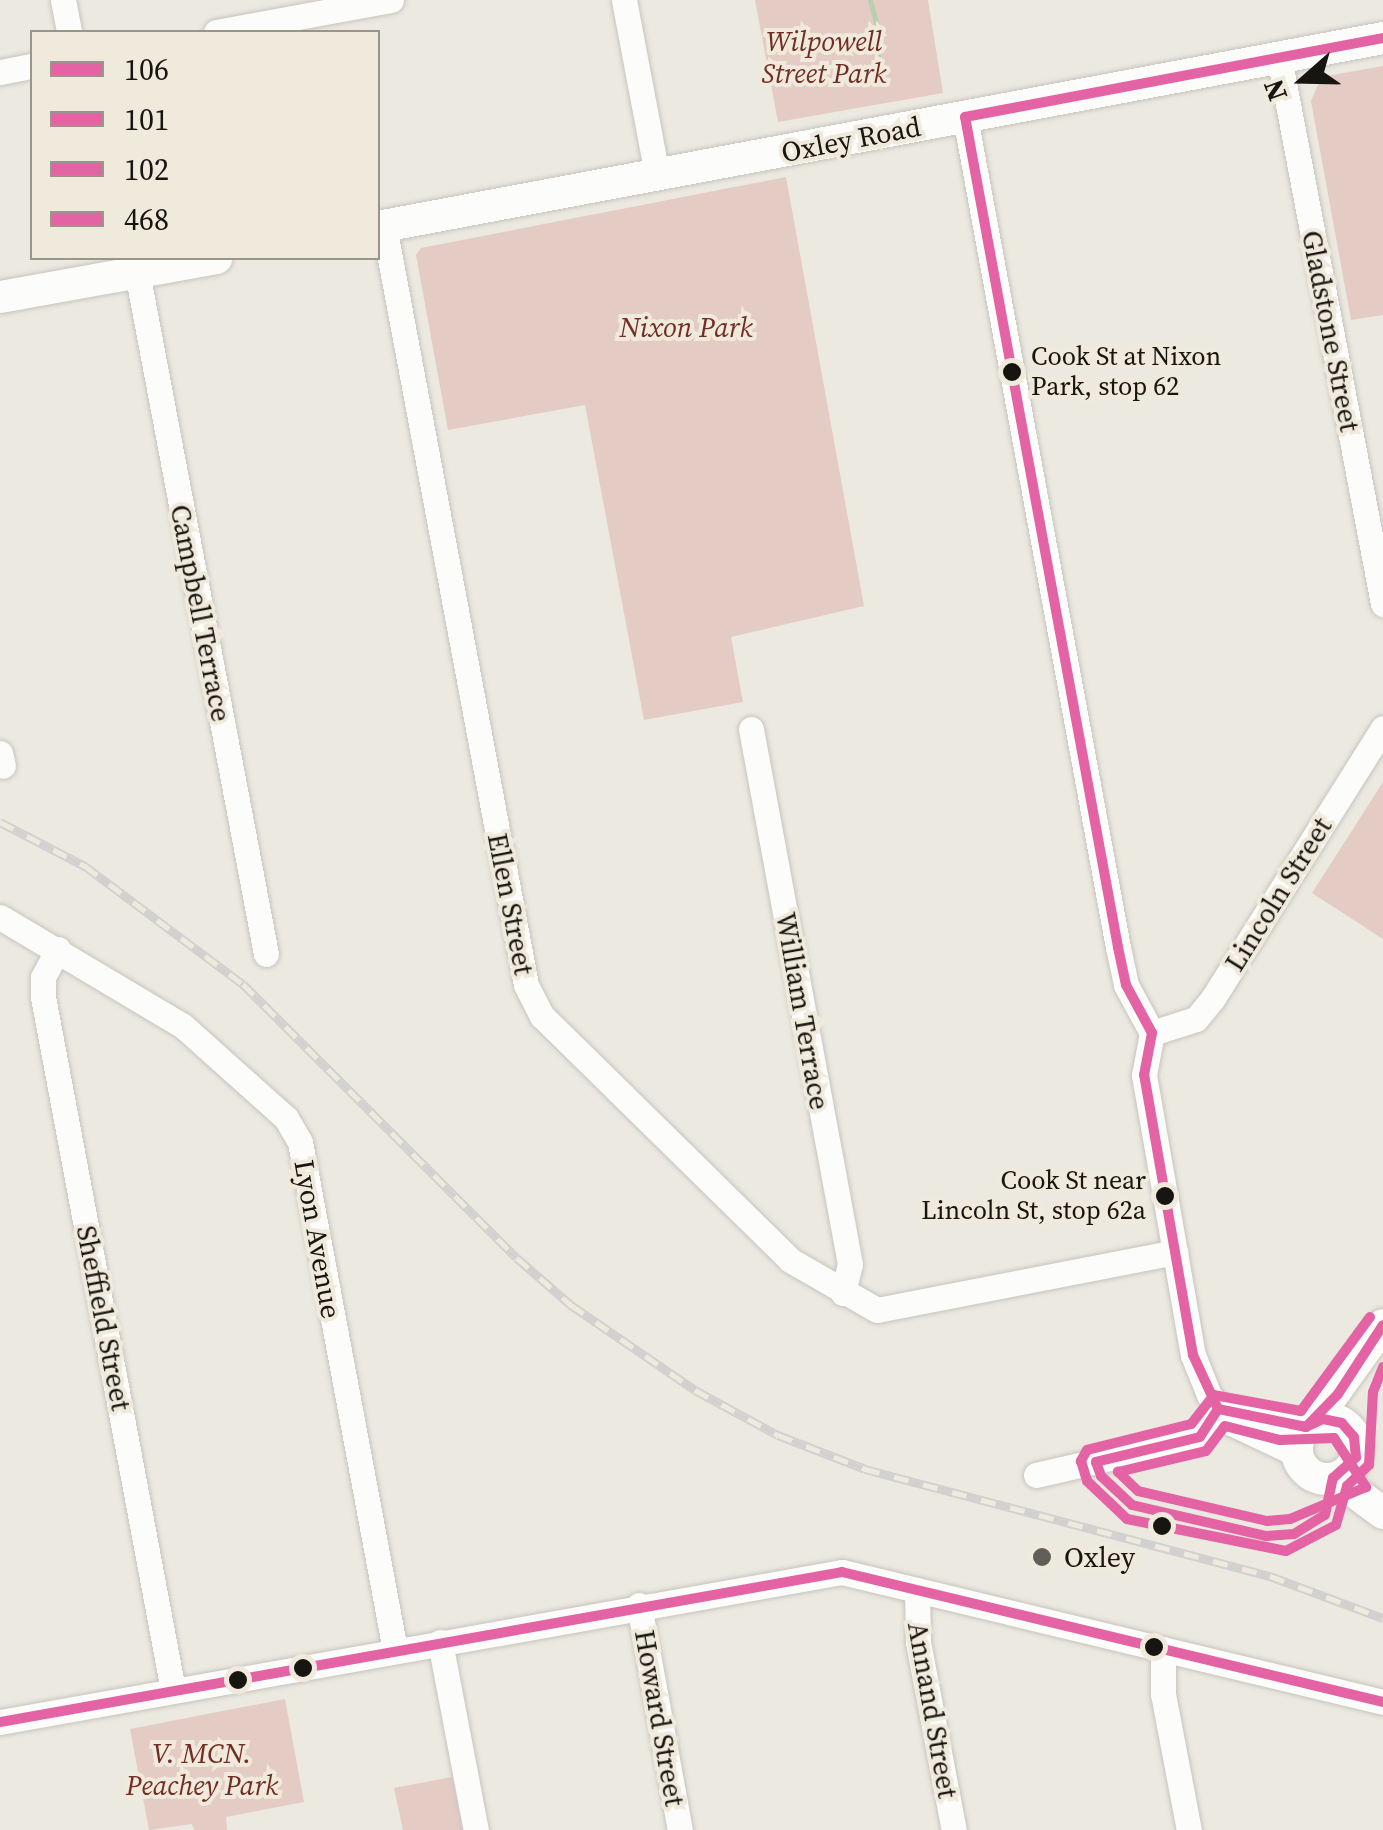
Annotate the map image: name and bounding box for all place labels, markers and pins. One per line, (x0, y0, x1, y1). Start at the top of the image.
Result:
place label: Cook St at Nixon Park, stop 62 (1031, 341, 1221, 402)
marker: Cook St at Nixon Park, stop 62 (1002, 362, 1022, 382)
place label: Cook St near Lincoln St, stop 62a (921, 1165, 1146, 1226)
marker: Cook St near Lincoln St, stop 62a (1155, 1186, 1175, 1206)
unlabelled marker (1152, 1516, 1172, 1536)
place label: Oxley (1064, 1540, 1135, 1574)
marker: Oxley (1029, 1544, 1055, 1570)
unlabelled marker (1144, 1637, 1164, 1657)
unlabelled marker (293, 1658, 313, 1678)
unlabelled marker (228, 1670, 248, 1690)

